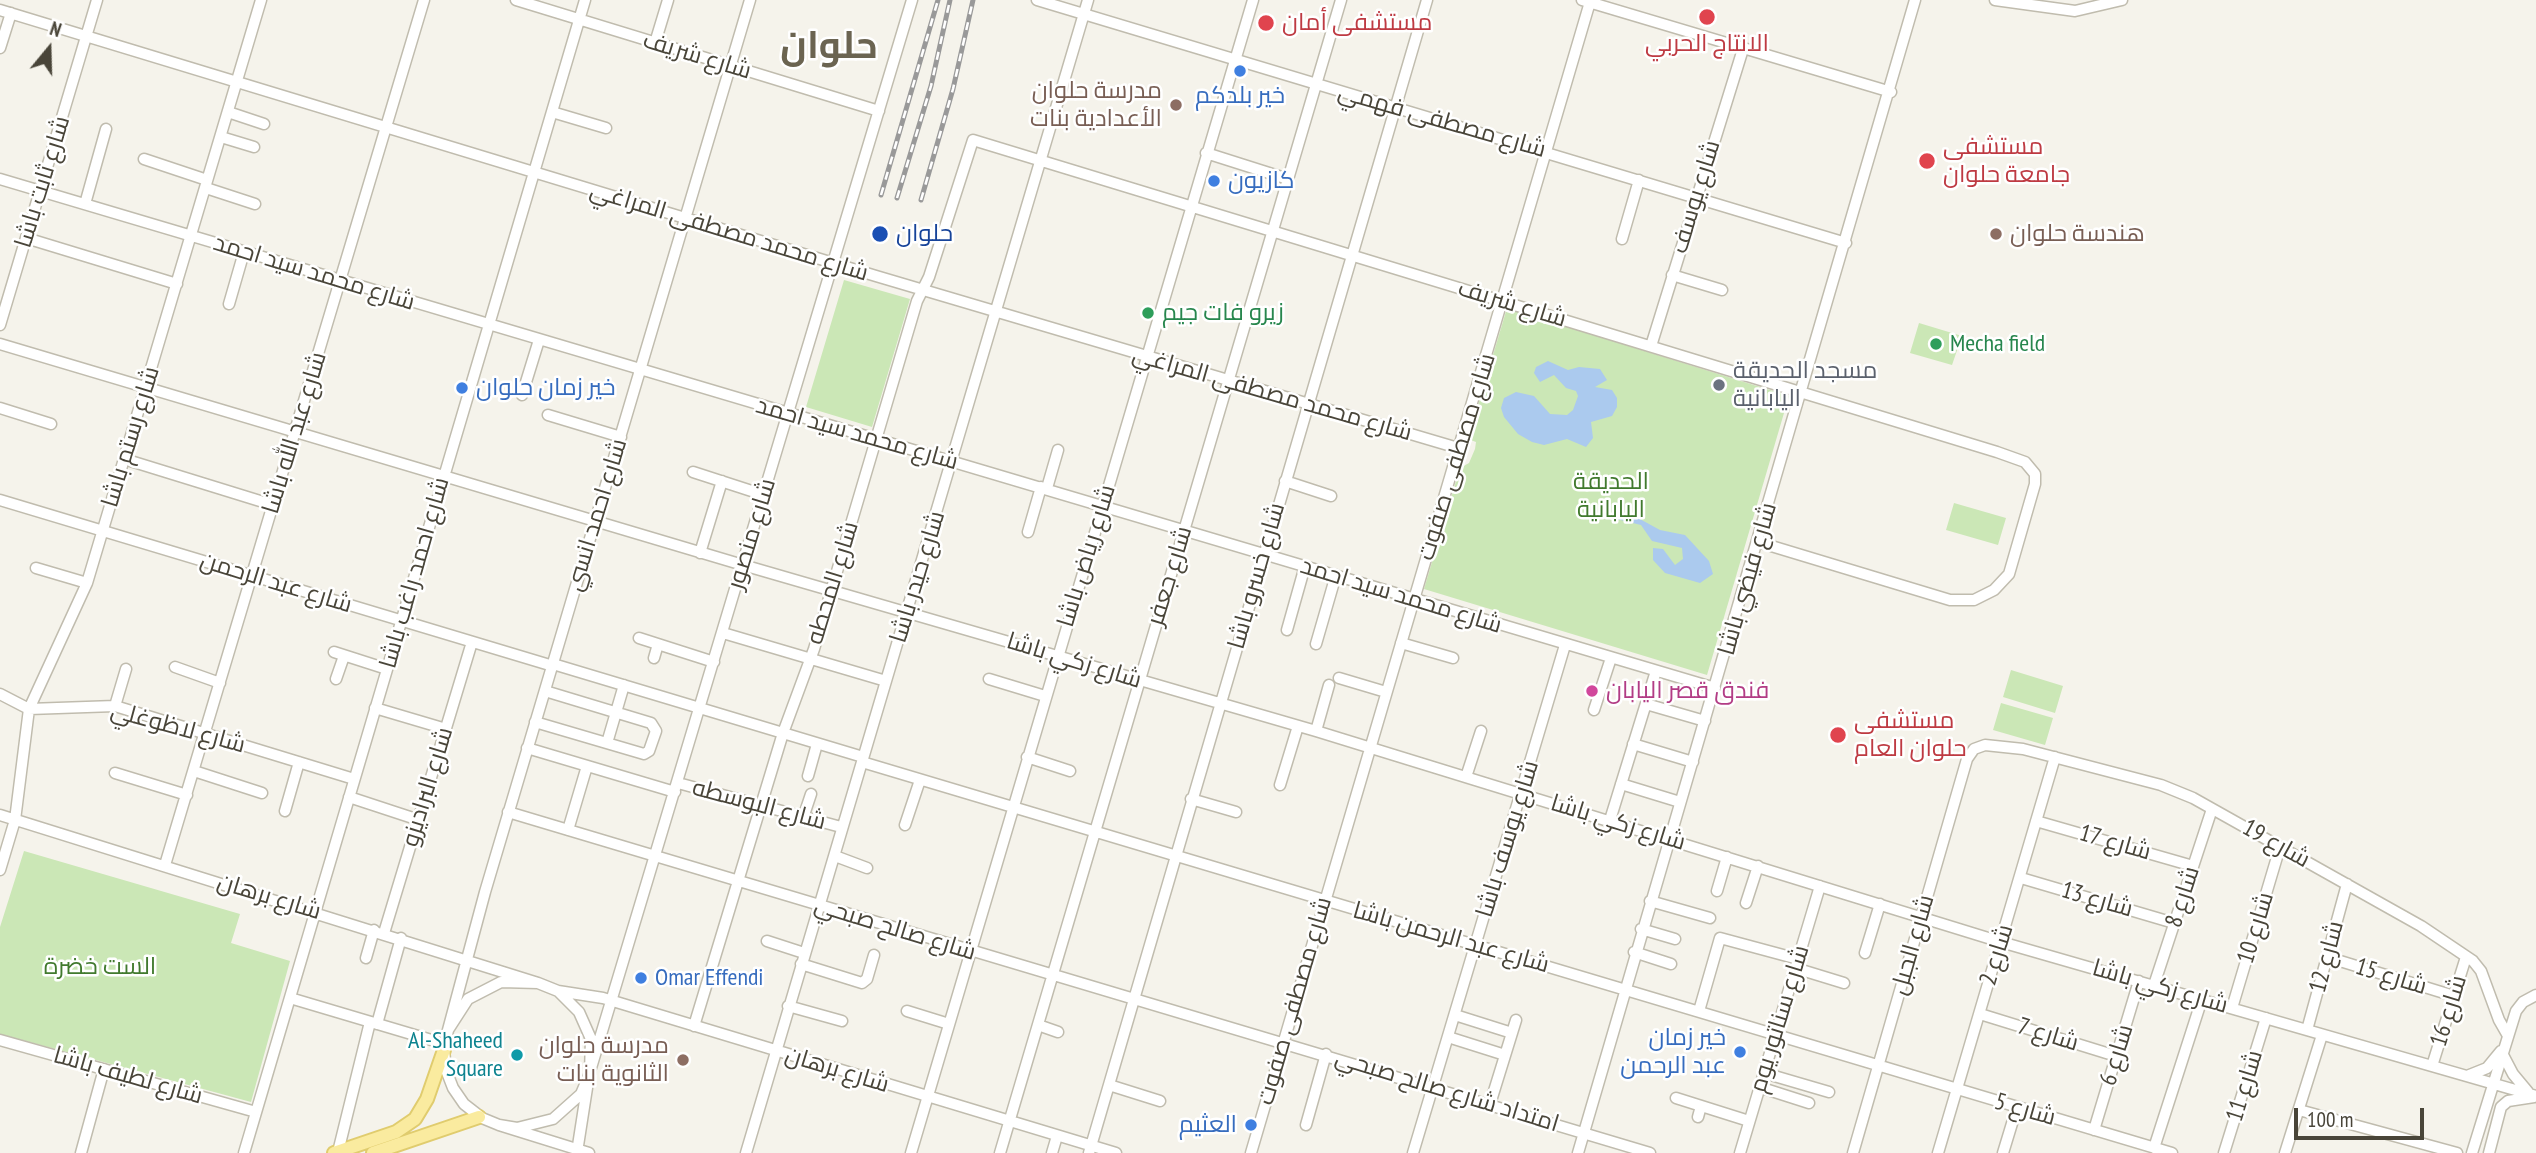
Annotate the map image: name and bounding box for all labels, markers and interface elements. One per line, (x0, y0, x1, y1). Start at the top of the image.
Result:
marker: الانتاج الحربي (1697, 7, 1717, 27)
place label: مستشفى أمان (1282, 9, 1432, 37)
marker: مستشفى أمان (1256, 13, 1276, 33)
north arrow (14, 14, 84, 84)
text: N (47, 16, 65, 42)
district label: حلوان (780, 24, 878, 70)
street label: شارع شريف (639, 26, 755, 86)
place label: الانتاج الحربي (1645, 30, 1769, 58)
marker: خير بلدكم (1232, 63, 1248, 79)
place label: مدرسة حلوان الأعدادية بنات (1030, 77, 1162, 133)
street label: شارع مصطفى فهمي (1335, 78, 1549, 164)
place label: خير بلدكم (1195, 82, 1285, 110)
marker: مدرسة حلوان الأعدادية بنات (1168, 97, 1184, 113)
street label: شارع ثابت باشا (9, 112, 77, 252)
place label: مستشفى جامعة حلوان (1943, 133, 2070, 189)
street label: شارع يوسف (1665, 137, 1727, 257)
marker: مستشفى جامعة حلوان (1917, 151, 1937, 171)
place label: كازيون (1228, 167, 1295, 195)
marker: كازيون (1206, 173, 1222, 189)
street label: شارع محمد مصطفى المراغي (586, 176, 872, 288)
place label: حلوان (896, 220, 953, 248)
place label: هندسة حلوان (2010, 220, 2145, 248)
marker: حلوان (870, 224, 890, 244)
marker: هندسة حلوان (1988, 226, 2004, 242)
street label: شارع محمد سيد احمد (210, 229, 418, 317)
street label: شارع شريف (1454, 274, 1570, 334)
place label: زيرو فات جيم (1162, 299, 1284, 327)
marker: زيرو فات جيم (1140, 305, 1156, 321)
place label: Mecha field (1950, 330, 2045, 358)
marker: Mecha field (1928, 336, 1944, 352)
street label: شارع محمد مصطفى المراغي (1129, 340, 1415, 448)
street label: شارع عبد الله باشا (257, 348, 333, 518)
street label: شارع مصطفى صفوت (1412, 350, 1502, 564)
place label: مسجد الحديقة اليابانية (1733, 357, 1877, 413)
street label: شارع رستم باشا (96, 363, 166, 511)
place label: خير زمان حلوان (476, 374, 616, 402)
marker: مسجد الحديقة اليابانية (1711, 377, 1727, 393)
marker: خير زمان حلوان (454, 380, 470, 396)
street label: شارع محمد سيد احمد (752, 391, 962, 477)
street label: شارع احمد انسي (560, 435, 634, 595)
park label: الحديقة اليابانية (1573, 468, 1649, 524)
street label: شارع احمد راغب باشا (374, 474, 456, 672)
street label: شارع منصور (721, 475, 783, 593)
street label: شارع رياض باشا (1052, 481, 1122, 631)
street label: شارع خسرو باشا (1222, 499, 1292, 653)
street label: شارع فيضي باشا (1712, 499, 1784, 659)
street label: شارع حيدر باشا (884, 507, 952, 647)
street label: شارع المحطه (801, 518, 865, 648)
street label: شارع جعفر (1141, 523, 1199, 629)
street label: شارع عبد الرحمن (197, 546, 355, 620)
street label: شارع محمد سيد احمد (1297, 552, 1505, 640)
street label: شارع زكي باشا (1003, 627, 1145, 695)
place label: فندق قصر اليابان (1606, 677, 1769, 705)
marker: فندق قصر اليابان (1584, 683, 1600, 699)
street label: شارع لاظوغلي (108, 696, 248, 760)
place label: مستشفى حلوان العام (1854, 707, 1967, 763)
street label: شارع البراديزو (396, 724, 460, 850)
marker: مستشفى حلوان العام (1828, 725, 1848, 745)
street label: شارع يوسف باشا (1470, 757, 1546, 921)
street label: شارع البوسطه (689, 773, 829, 837)
street label: شارع زكي باشا (1547, 789, 1689, 857)
street label: شارع 19 (2237, 814, 2315, 874)
street label: شارع 17 (2076, 819, 2154, 867)
street label: شارع 8 (2160, 863, 2206, 931)
street label: شارع برهان (213, 868, 325, 926)
street label: شارع 13 (2058, 876, 2136, 924)
street label: شارع 10 (2232, 889, 2280, 967)
street label: شارع صالح صبحي (811, 891, 979, 967)
street label: شارع الجبل (1885, 892, 1941, 998)
street label: شارع مصطفى صفوت (1252, 894, 1338, 1108)
street label: شارع عبد الرحمن باشا (1350, 896, 1552, 980)
street label: شارع 12 (2304, 918, 2350, 996)
street label: شارع 2 (1974, 921, 2020, 989)
street label: شارع سناتور يوم (1744, 942, 1816, 1096)
park label: الست خضرة (44, 953, 156, 981)
street label: شارع 15 (2352, 953, 2430, 1001)
street label: شارع زكي باشا (2089, 954, 2231, 1020)
place label: Omar Effendi (655, 964, 764, 992)
marker: Omar Effendi (633, 970, 649, 986)
street label: شارع 16 (2425, 972, 2473, 1050)
street label: شارع 7 (2014, 1012, 2082, 1058)
street label: شارع 6 (2094, 1021, 2140, 1089)
place label: خير زمان عبد الرحمن (1620, 1024, 1726, 1080)
place label: Al-Shaheed Square (408, 1027, 503, 1083)
place label: مدرسة حلوان الثانوية بنات (539, 1032, 669, 1088)
street label: شارع لطيف باشا (50, 1041, 206, 1111)
street label: شارع برهان (781, 1041, 893, 1099)
street label: امتداد شارع صالح صبحي (1332, 1043, 1562, 1139)
marker: خير زمان عبد الرحمن (1732, 1044, 1748, 1060)
marker: Al-Shaheed Square (509, 1047, 525, 1063)
street label: شارع 11 (2221, 1047, 2269, 1125)
marker: مدرسة حلوان الثانوية بنات (675, 1052, 691, 1068)
street label: شارع 5 (1991, 1088, 2059, 1132)
scale bar (2298, 1094, 2428, 1138)
text: 100 m (2307, 1106, 2353, 1133)
place label: العثيم (1179, 1111, 1237, 1139)
marker: العثيم (1243, 1117, 1259, 1133)

